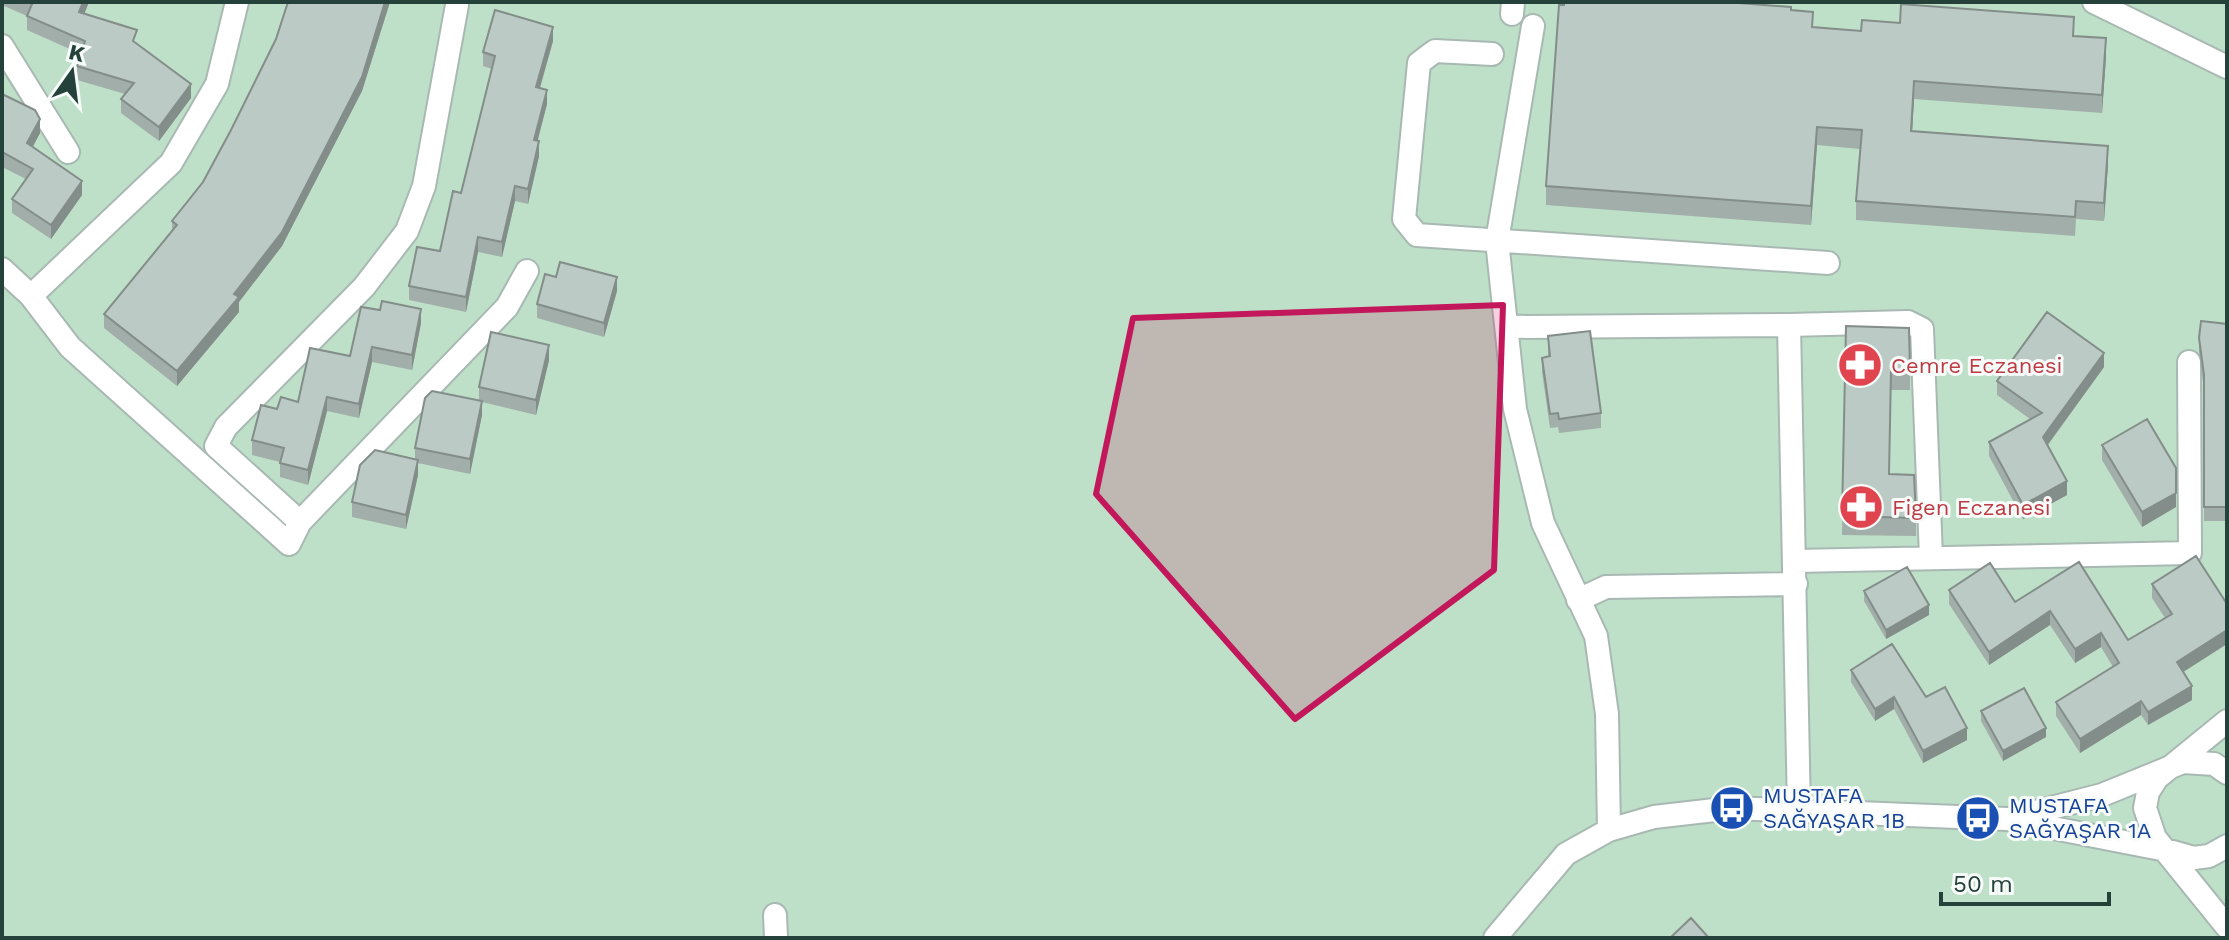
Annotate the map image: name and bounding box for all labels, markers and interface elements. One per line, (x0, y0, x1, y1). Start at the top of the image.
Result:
north arrow (32, 32, 112, 112)
text: K (66, 39, 88, 67)
pharmacy icon: Cemre Eczanesi (1836, 341, 1884, 389)
place label: Cemre Eczanesi (1891, 353, 2062, 378)
pharmacy icon: Figen Eczanesi (1837, 483, 1885, 531)
place label: Figen Eczanesi (1892, 495, 2051, 520)
place label: MUSTAFA SAĞYAŞAR 1B (1763, 783, 1905, 833)
bus stop icon: MUSTAFA SAĞYAŞAR 1B (1708, 784, 1756, 832)
place label: MUSTAFA SAĞYAŞAR 1A (2009, 793, 2151, 843)
bus stop icon: MUSTAFA SAĞYAŞAR 1A (1954, 794, 2002, 842)
scale bar (1941, 856, 2109, 906)
text: 50 m (1953, 870, 2013, 898)

